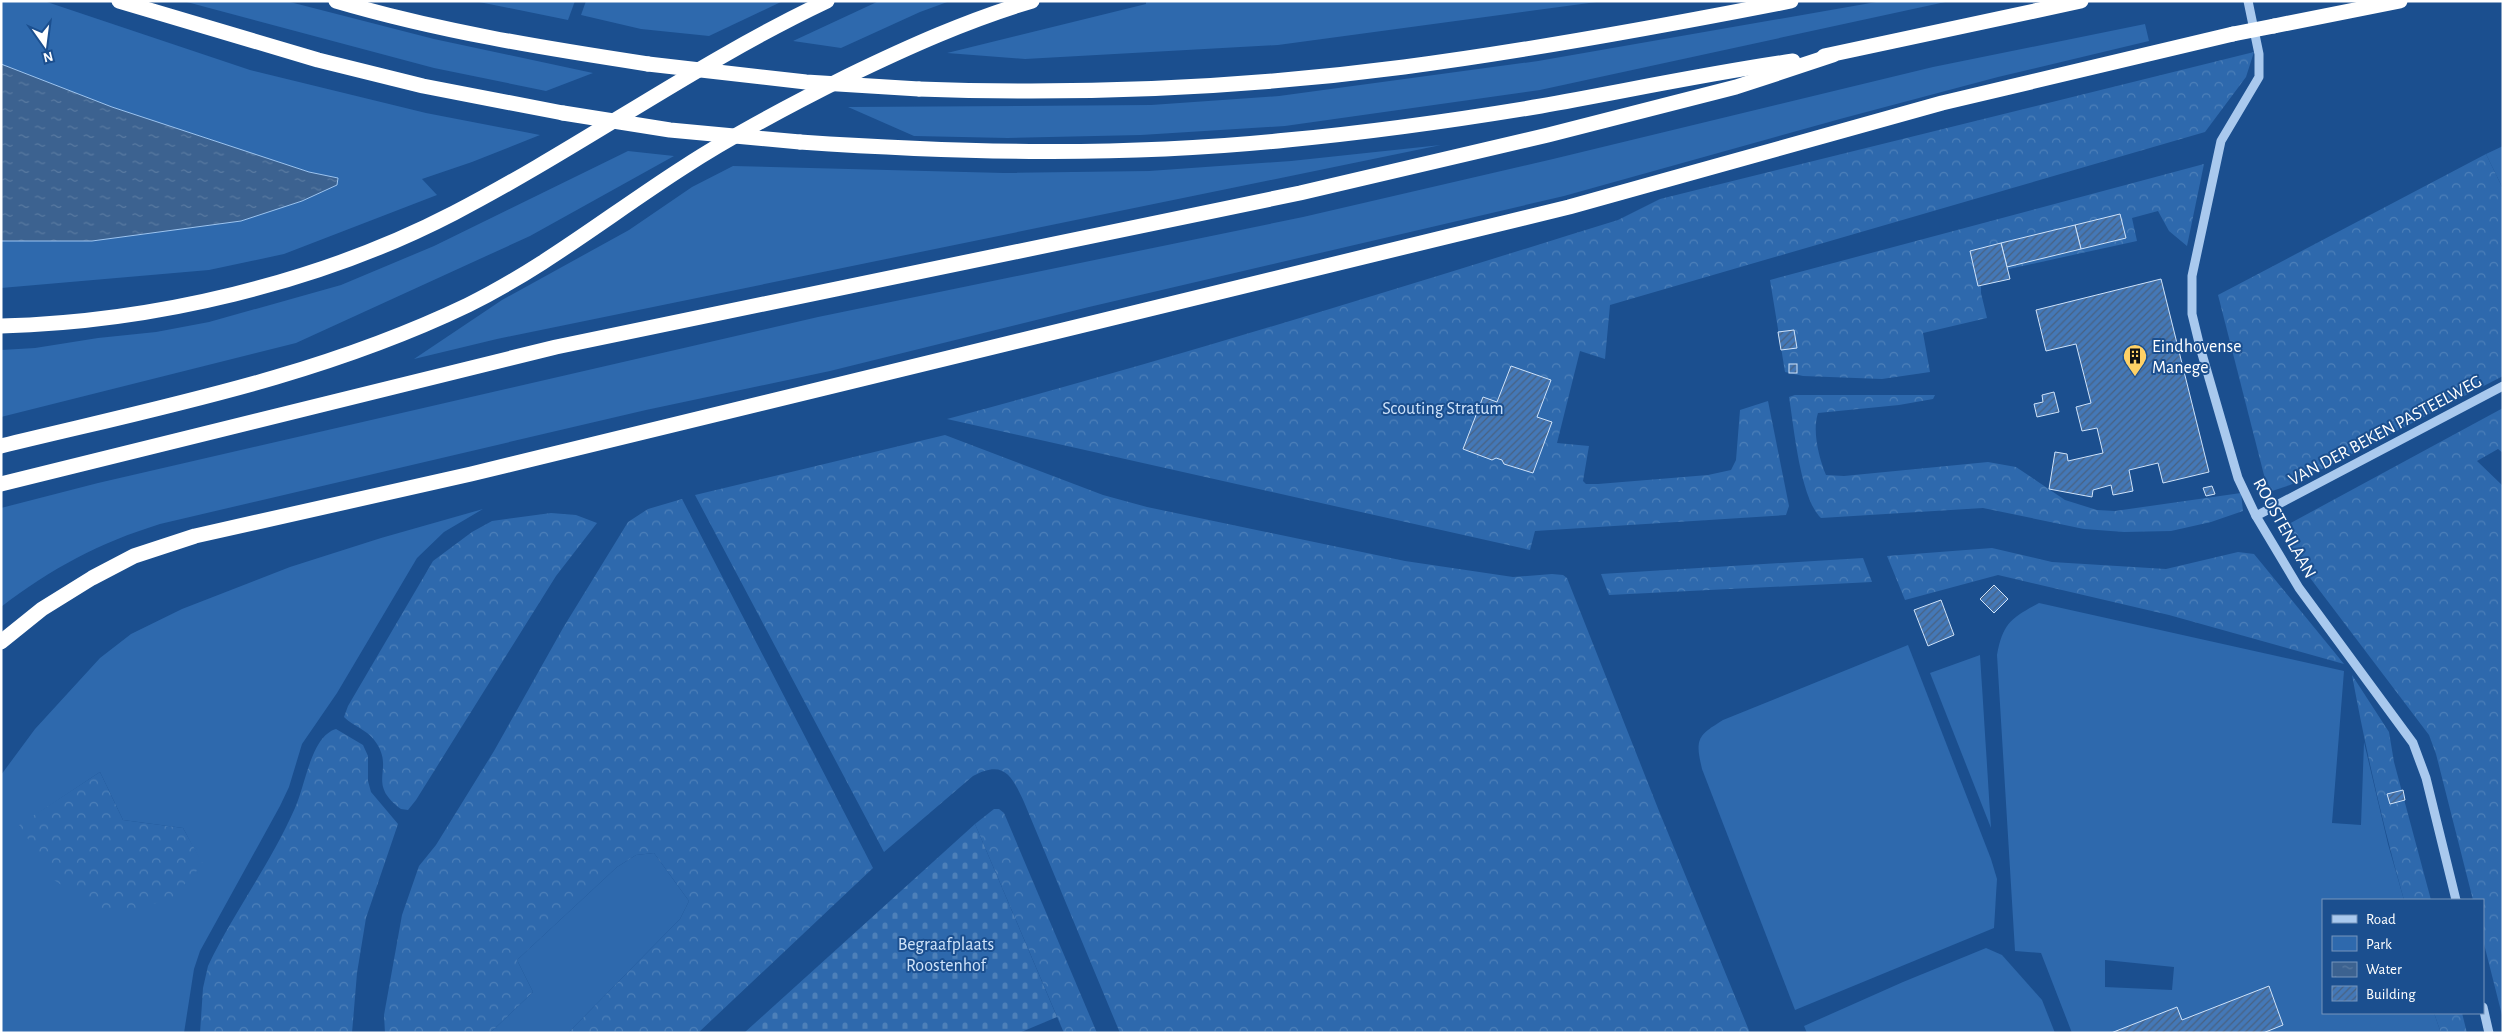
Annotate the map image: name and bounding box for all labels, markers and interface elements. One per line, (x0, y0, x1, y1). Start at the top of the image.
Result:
north arrow (20, 20, 70, 70)
text: N (41, 49, 54, 65)
place label: Eindhovense Manege (2152, 338, 2242, 377)
building icon: Eindhovense Manege (2122, 343, 2148, 377)
street label: VAN DER BEKEN PASTEELWEG (2286, 372, 2485, 490)
park label: Scouting Stratum (1382, 400, 1504, 418)
street label: ROOSTENLAAN (2249, 475, 2319, 582)
legend (2322, 899, 2484, 1014)
text: Road (2366, 912, 2396, 927)
park label: Begraafplaats Roostenhof (898, 936, 994, 975)
text: Park (2366, 937, 2392, 952)
text: Water (2366, 962, 2402, 977)
text: Building (2366, 987, 2416, 1002)

